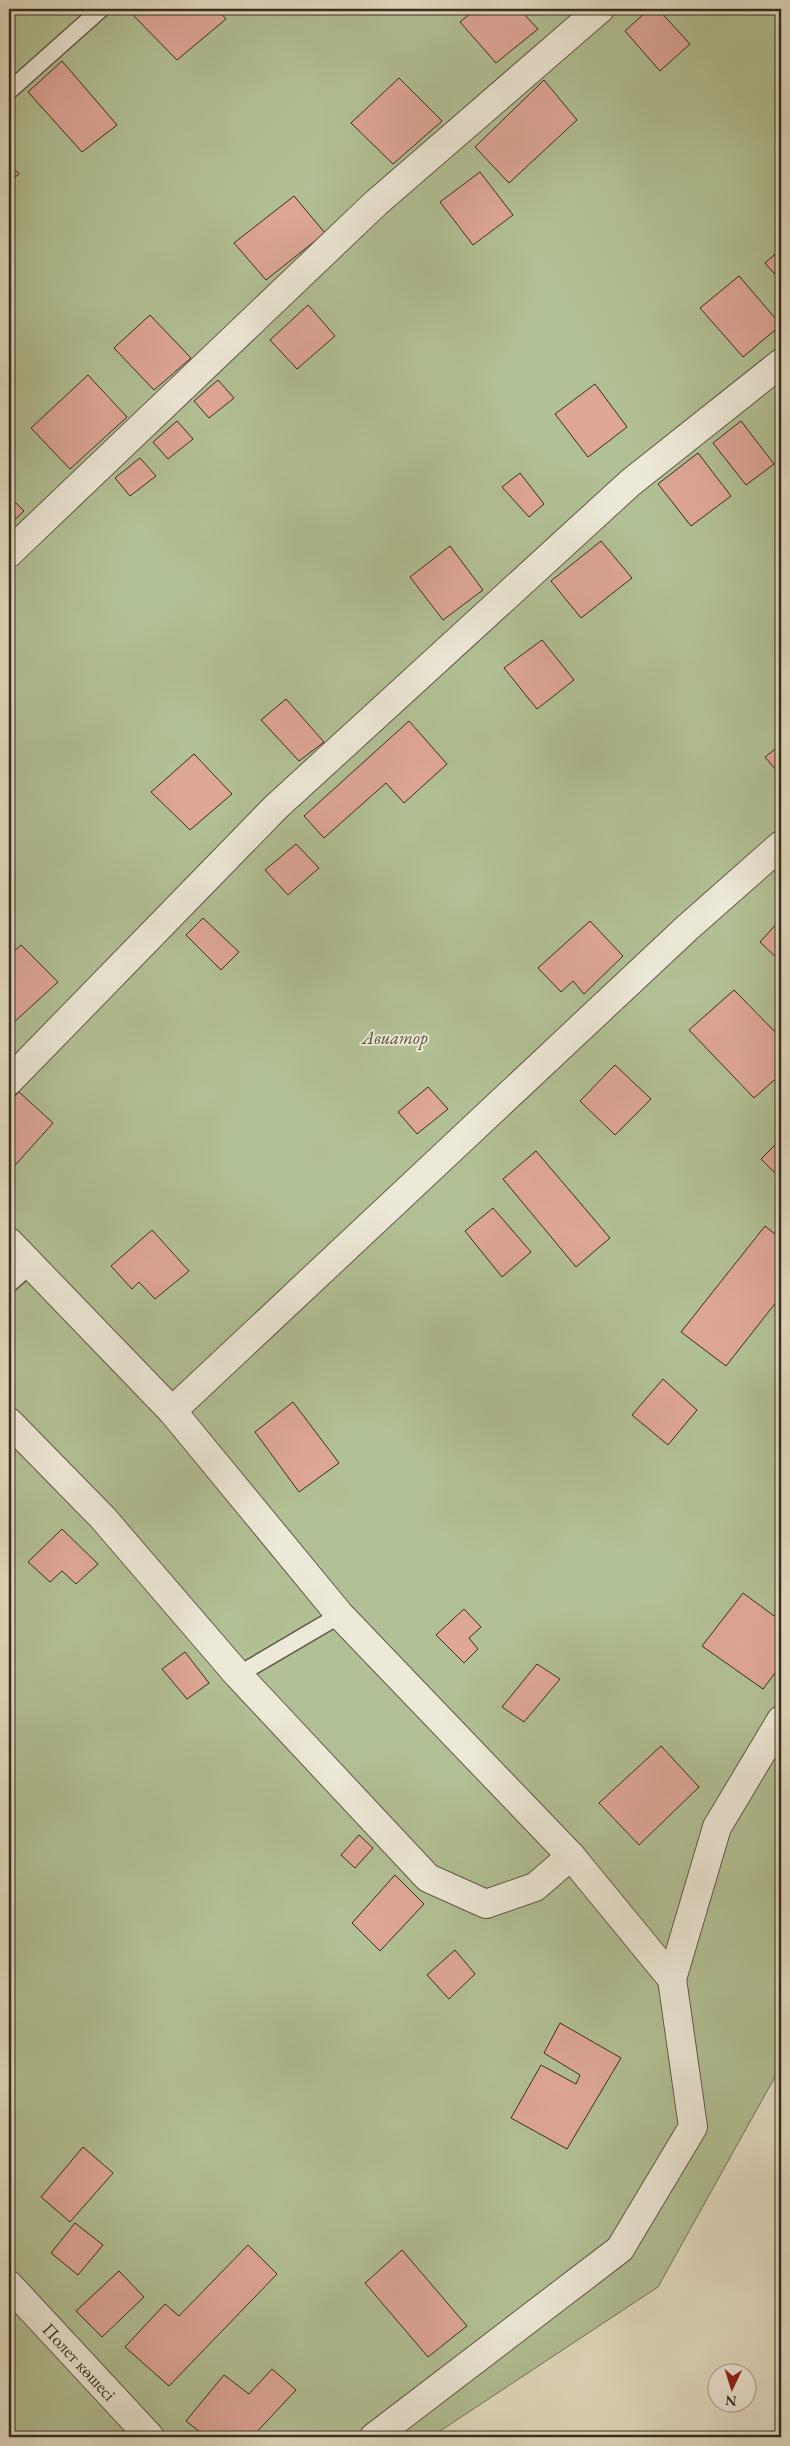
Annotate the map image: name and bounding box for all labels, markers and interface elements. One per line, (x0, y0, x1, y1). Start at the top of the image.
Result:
park label: Авиатор (360, 1026, 428, 1050)
street label: Полет көшесі (38, 2317, 122, 2406)
north arrow (708, 2364, 758, 2414)
text: N (724, 2392, 737, 2410)

